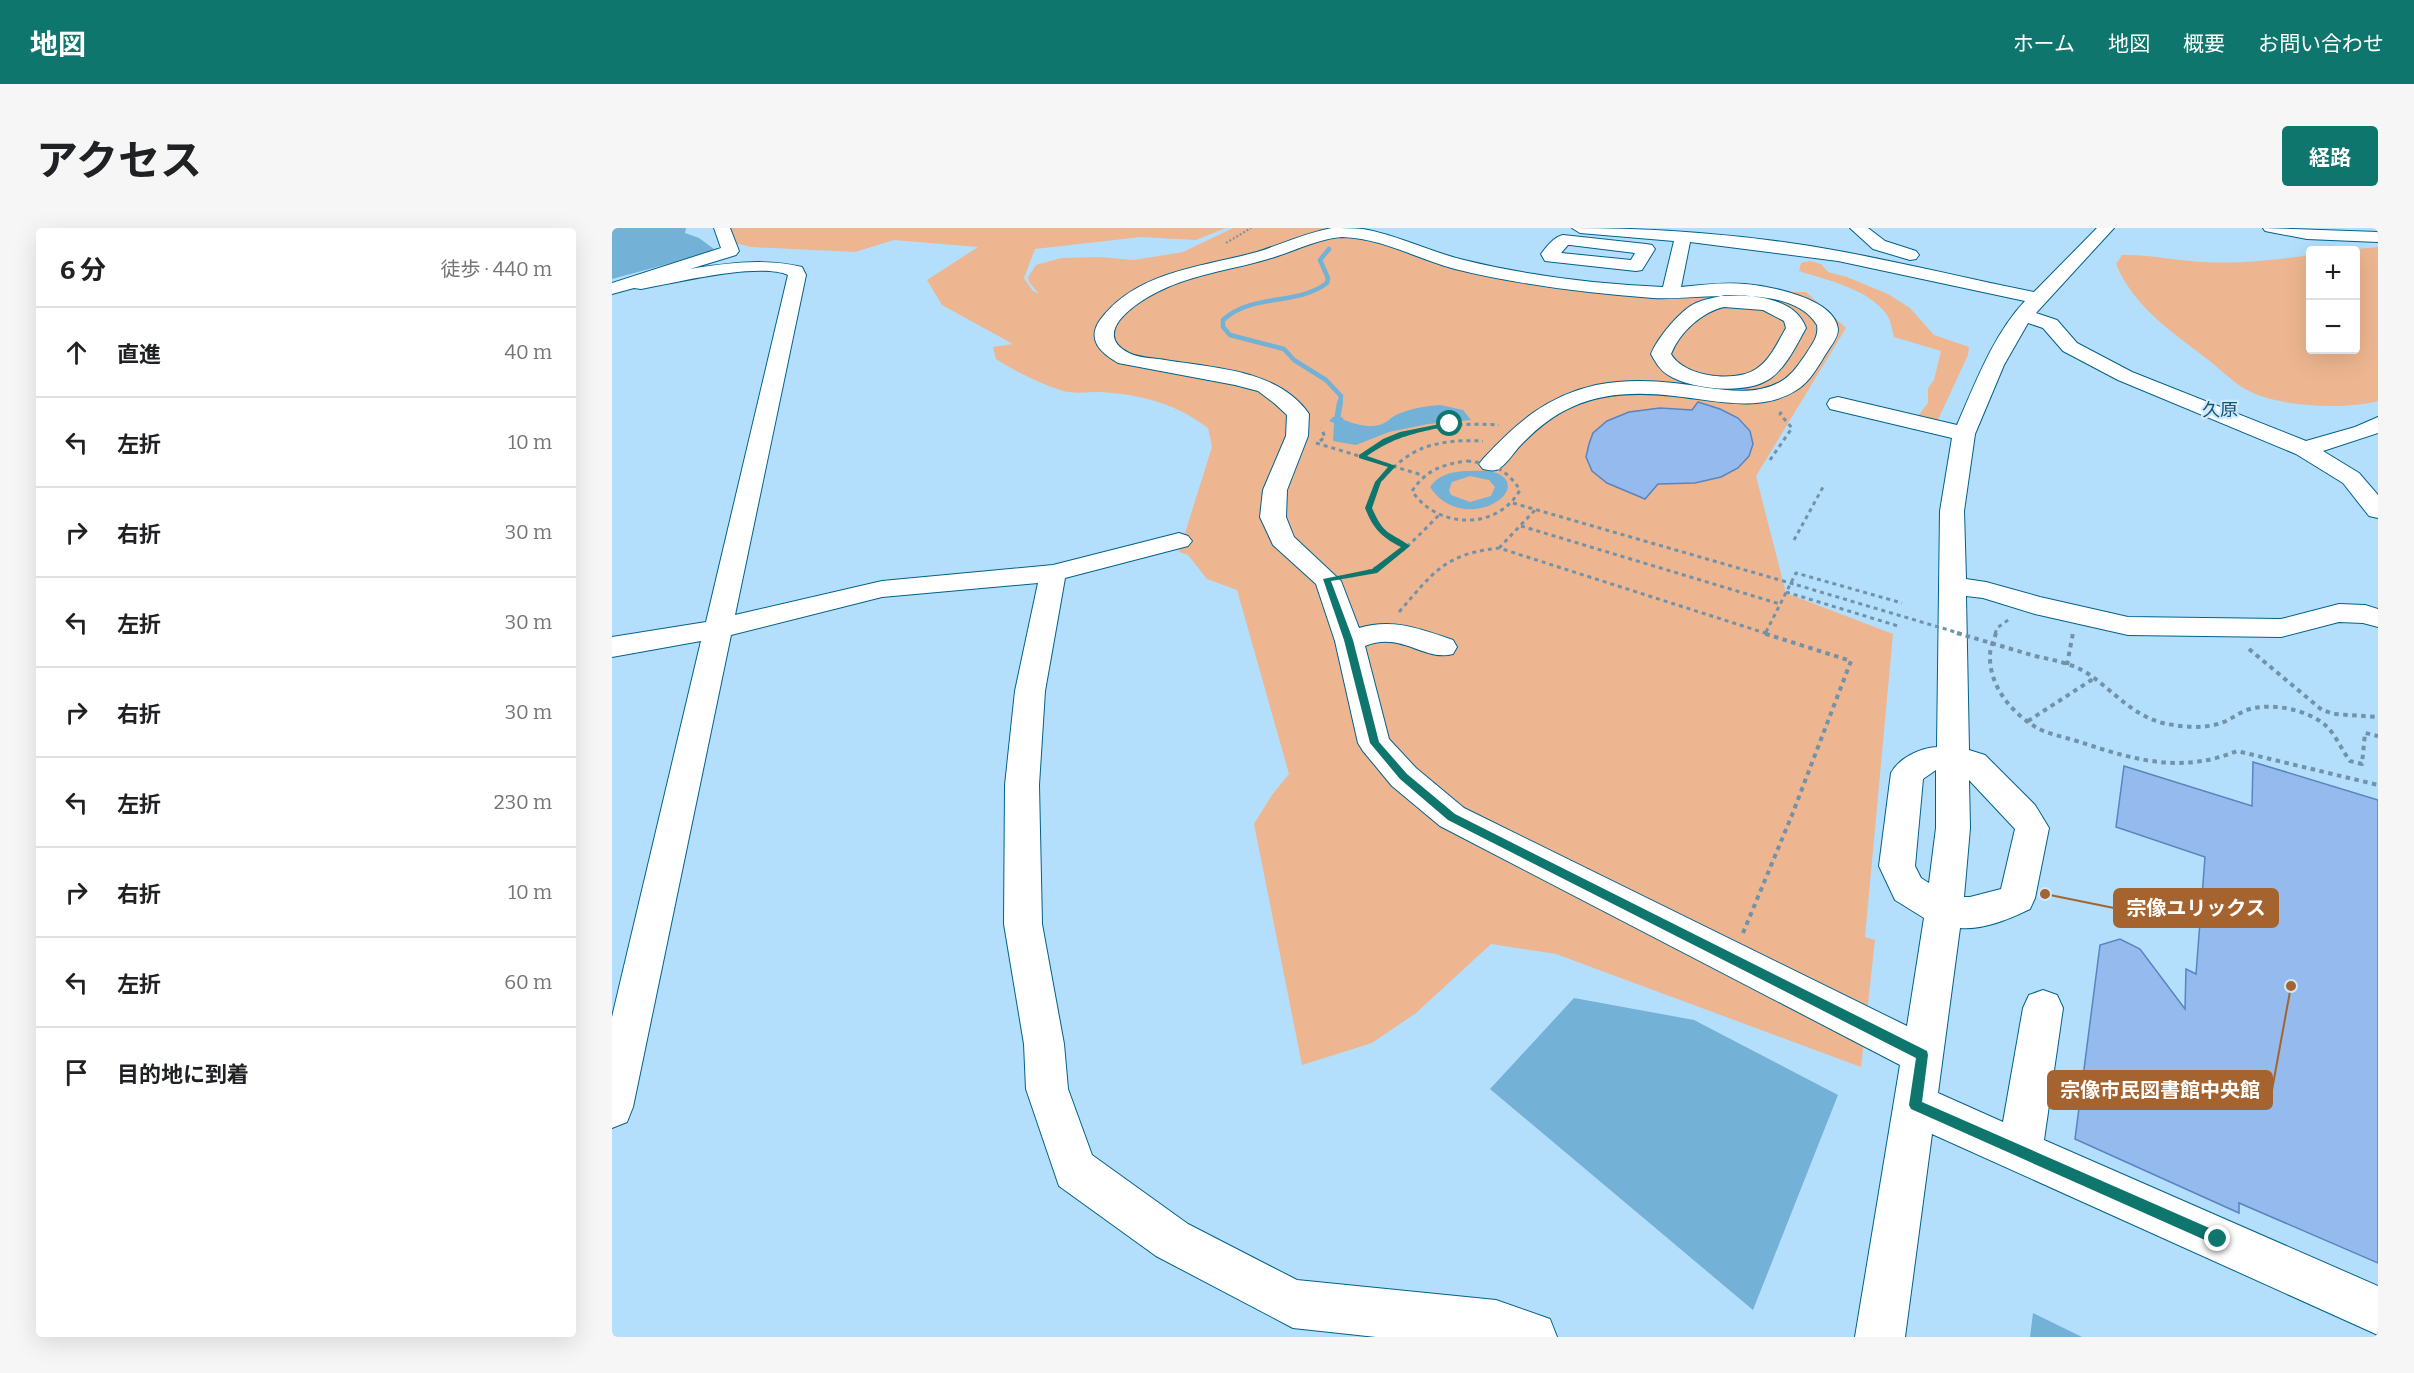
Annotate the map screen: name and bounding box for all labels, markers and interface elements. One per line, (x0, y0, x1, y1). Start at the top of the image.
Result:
text: 地図 (30, 28, 86, 61)
text: ホーム (2013, 31, 2075, 57)
text: 地図 (2108, 31, 2150, 57)
text: 概要 (2183, 31, 2225, 57)
text: お問い合わせ (2258, 31, 2384, 57)
button: 経路 (2282, 126, 2378, 186)
text: アクセス (36, 136, 202, 186)
map controls (2306, 246, 2360, 354)
button: + (2306, 246, 2360, 300)
text: 6 分 (60, 255, 106, 286)
text: 徒歩 · 440 m (440, 257, 552, 281)
button: − (2306, 300, 2360, 354)
icon: ahead (60, 336, 93, 369)
text: 40 m (504, 340, 552, 364)
text: 直進 (117, 341, 161, 368)
district label: 久原 (2202, 399, 2238, 421)
route start (1436, 410, 1462, 436)
icon: left (60, 426, 93, 459)
text: 10 m (508, 430, 552, 454)
text: 左折 (117, 431, 161, 458)
icon: right (60, 516, 93, 549)
text: 30 m (505, 520, 552, 544)
text: 右折 (117, 521, 161, 548)
icon: left (60, 606, 93, 639)
text: 30 m (505, 610, 552, 634)
text: 左折 (117, 611, 161, 638)
icon: right (60, 696, 93, 729)
text: 30 m (505, 700, 552, 724)
text: 右折 (117, 701, 161, 728)
icon: left (60, 786, 93, 819)
text: 230 m (494, 790, 552, 814)
text: 左折 (117, 791, 161, 818)
icon: right (60, 876, 93, 909)
text: 10 m (508, 880, 552, 904)
text: 右折 (117, 881, 161, 908)
callout: 宗像ユリックス (2114, 889, 2278, 927)
text: 宗像ユリックス (2126, 896, 2266, 920)
icon: left (60, 966, 93, 999)
text: 60 m (504, 970, 552, 994)
text: 左折 (117, 971, 161, 998)
icon: arrive (60, 1056, 93, 1089)
text: 目的地に到着 (117, 1061, 249, 1088)
callout: 宗像市民図書館中央館 (2048, 1071, 2272, 1109)
text: 宗像市民図書館中央館 (2060, 1078, 2260, 1102)
route end (2204, 1225, 2230, 1251)

